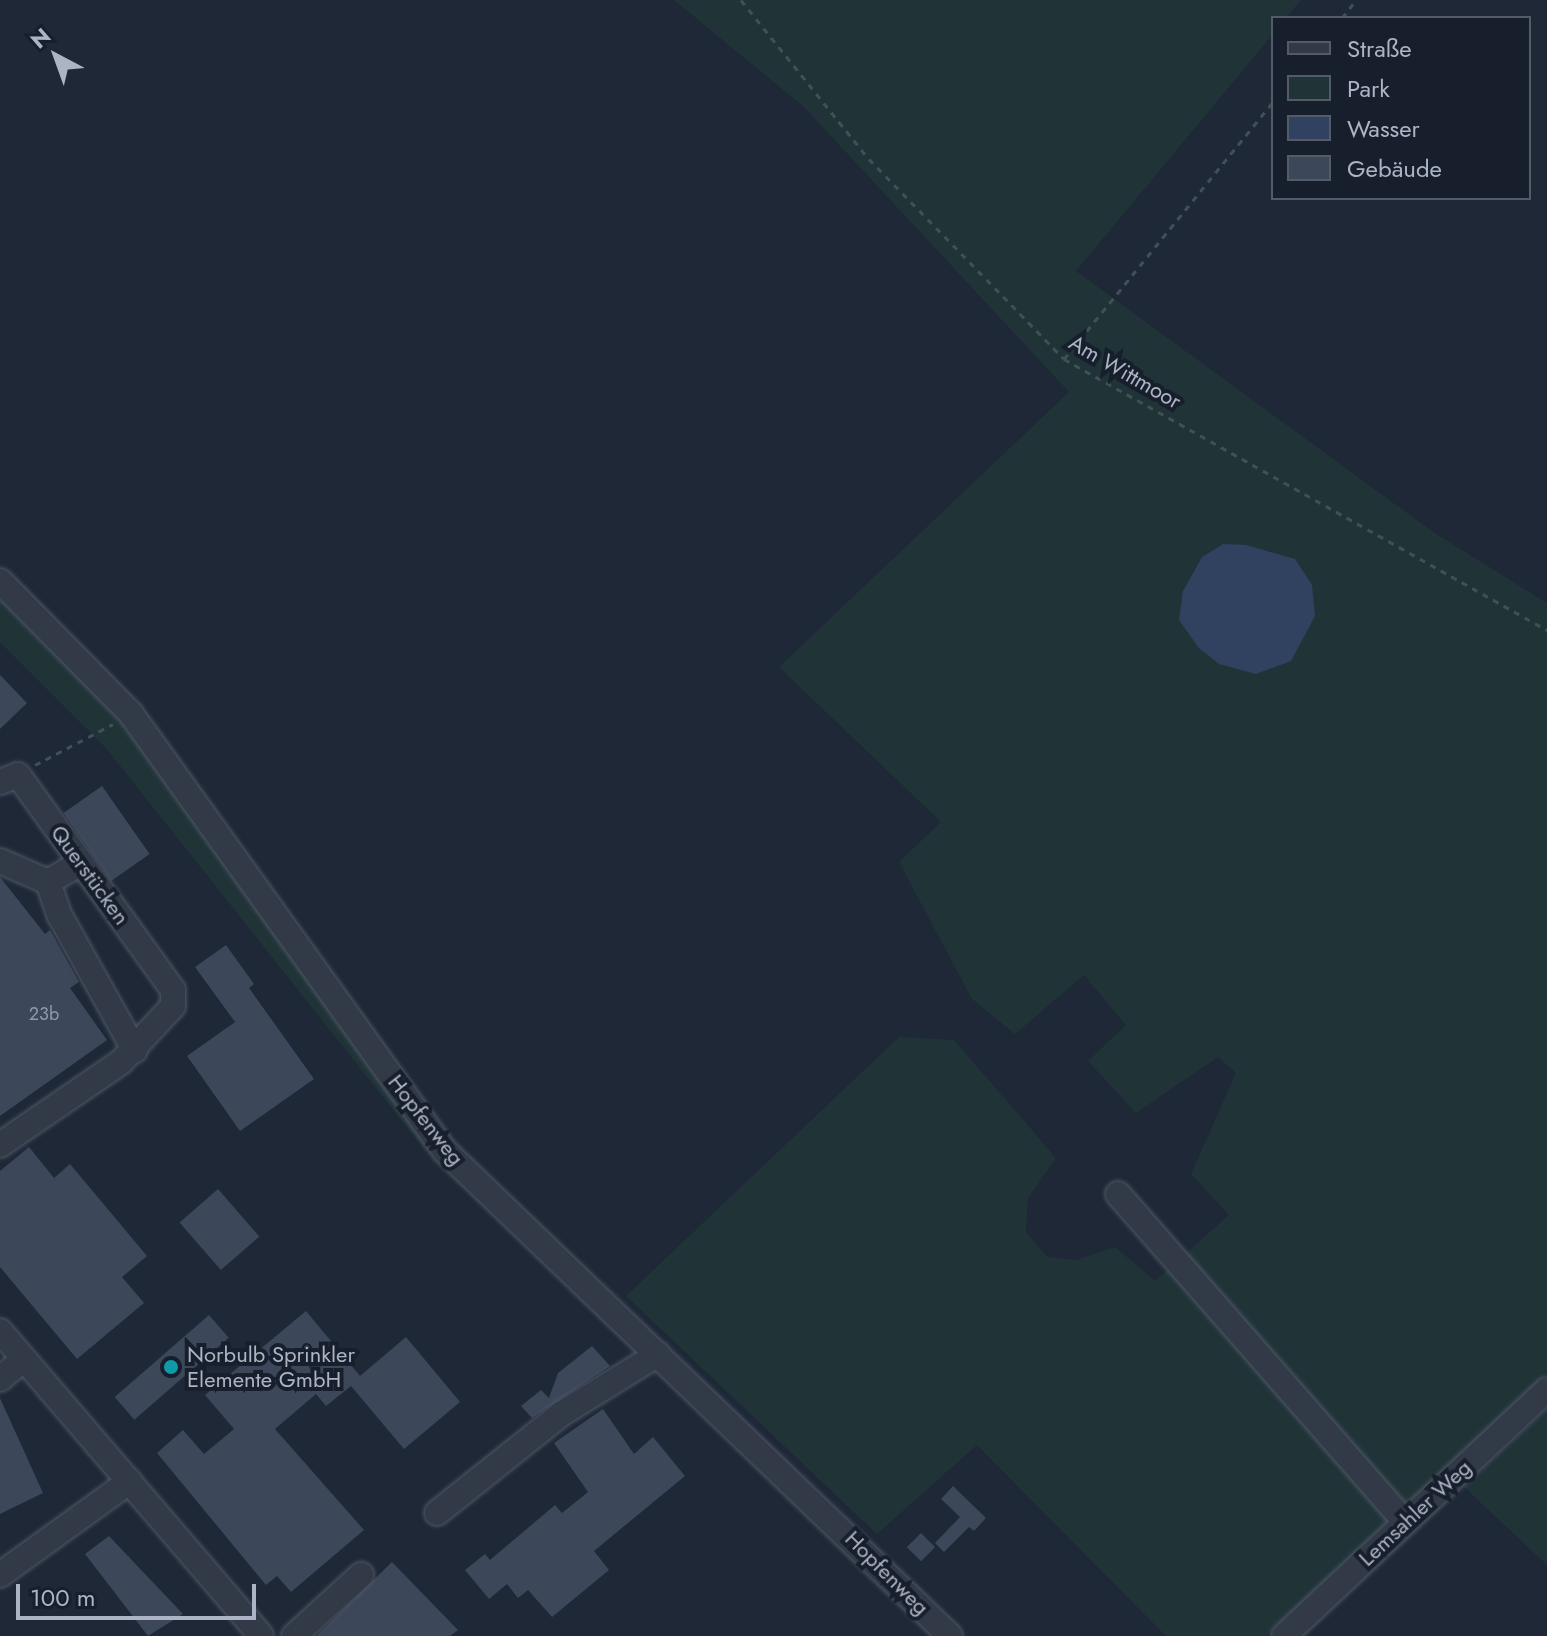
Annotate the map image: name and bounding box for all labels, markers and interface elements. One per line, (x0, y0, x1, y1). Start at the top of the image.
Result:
north arrow (16, 16, 96, 96)
legend (1271, 16, 1531, 200)
text: N (23, 20, 57, 56)
text: Straße (1347, 31, 1412, 66)
text: Park (1347, 71, 1390, 106)
text: Wasser (1347, 111, 1420, 146)
text: Gebäude (1347, 151, 1442, 186)
street label: Am Wittmoor (1064, 329, 1186, 415)
street label: Querstücken (45, 820, 135, 930)
house number: 23b (29, 1003, 59, 1025)
street label: Hopfenweg (382, 1069, 470, 1171)
place label: Norbulb Sprinkler Elemente GmbH (187, 1341, 355, 1392)
marker: Norbulb Sprinkler Elemente GmbH (162, 1358, 180, 1376)
street label: Lemsahler Weg (1353, 1454, 1477, 1572)
street label: Hopfenweg (840, 1526, 934, 1620)
scale bar (20, 1568, 260, 1618)
text: 100 m (30, 1580, 96, 1615)

